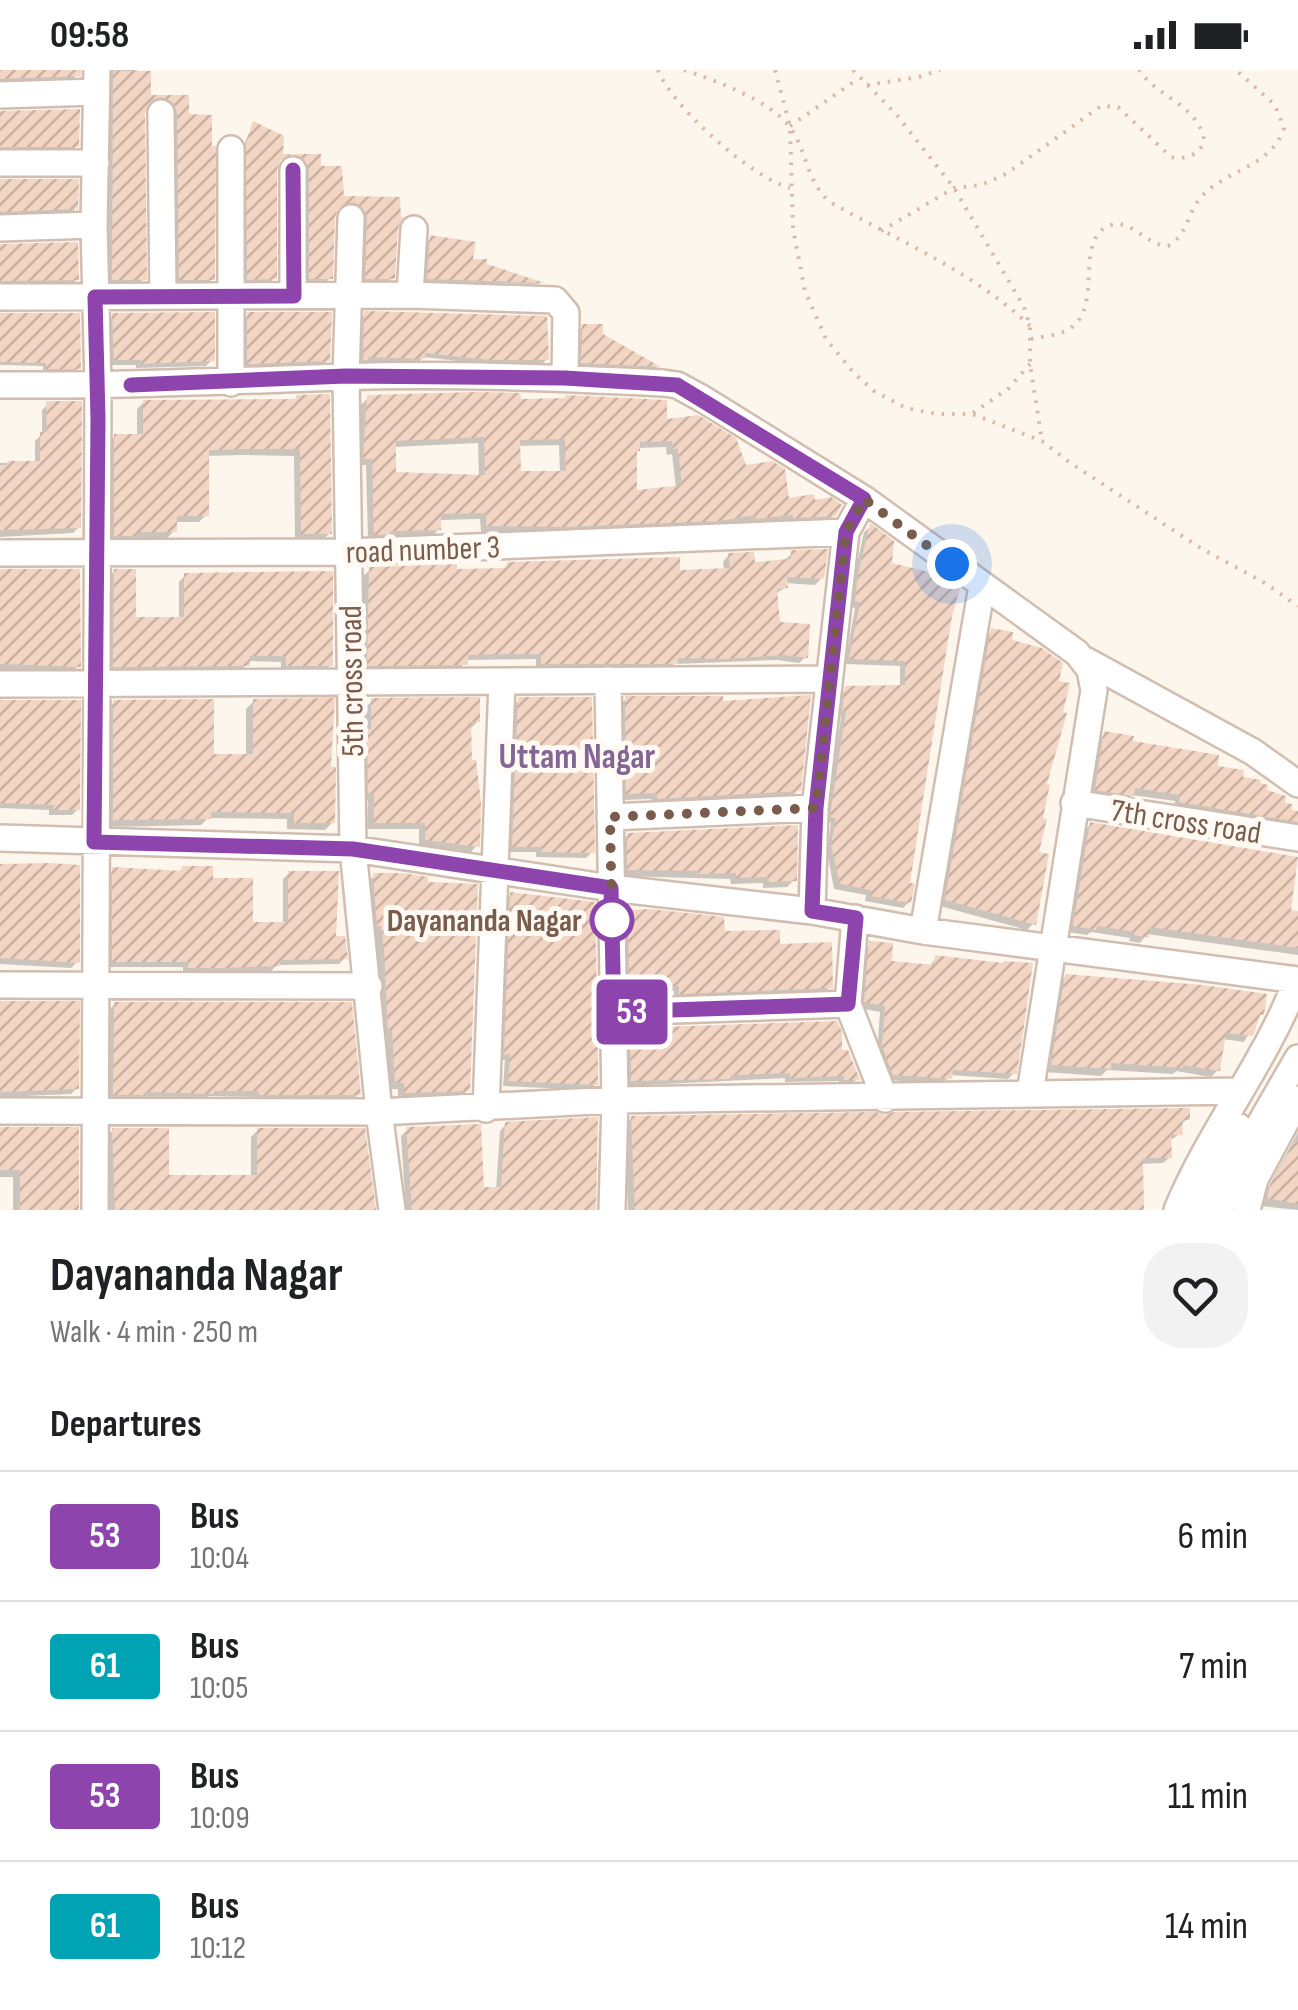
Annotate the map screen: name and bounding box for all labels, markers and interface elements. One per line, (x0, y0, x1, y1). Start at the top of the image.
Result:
text: 09:58 (50, 13, 129, 58)
street label: road number 3 (345, 528, 501, 573)
your location (927, 539, 977, 589)
street label: 5th cross road (332, 605, 373, 757)
district label: Uttam Nagar (499, 736, 656, 779)
street label: 7th cross road (1108, 791, 1264, 854)
marker: Dayananda Nagar (591, 899, 633, 941)
place label: Dayananda Nagar (387, 902, 582, 941)
line badge: 53 (587, 980, 677, 1044)
text: 53 (616, 991, 648, 1034)
button: heart (1143, 1243, 1248, 1348)
text: Dayananda Nagar (50, 1247, 343, 1304)
text: Walk · 4 min · 250 m (50, 1313, 258, 1352)
text: Departures (50, 1402, 202, 1447)
text: Bus (190, 1494, 239, 1539)
text: 6 min (1178, 1514, 1248, 1559)
text: 53 (89, 1515, 121, 1558)
text: 10:04 (190, 1539, 249, 1578)
text: Bus (190, 1624, 239, 1669)
text: 7 min (1179, 1644, 1248, 1689)
text: 61 (90, 1645, 120, 1688)
text: 10:05 (190, 1669, 248, 1708)
text: Bus (190, 1754, 239, 1799)
text: 11 min (1168, 1774, 1248, 1819)
text: 53 (89, 1775, 121, 1818)
text: 10:09 (190, 1799, 250, 1838)
text: Bus (190, 1884, 239, 1929)
text: 14 min (1165, 1904, 1248, 1949)
text: 61 (90, 1905, 120, 1948)
text: 10:12 (190, 1929, 246, 1968)

